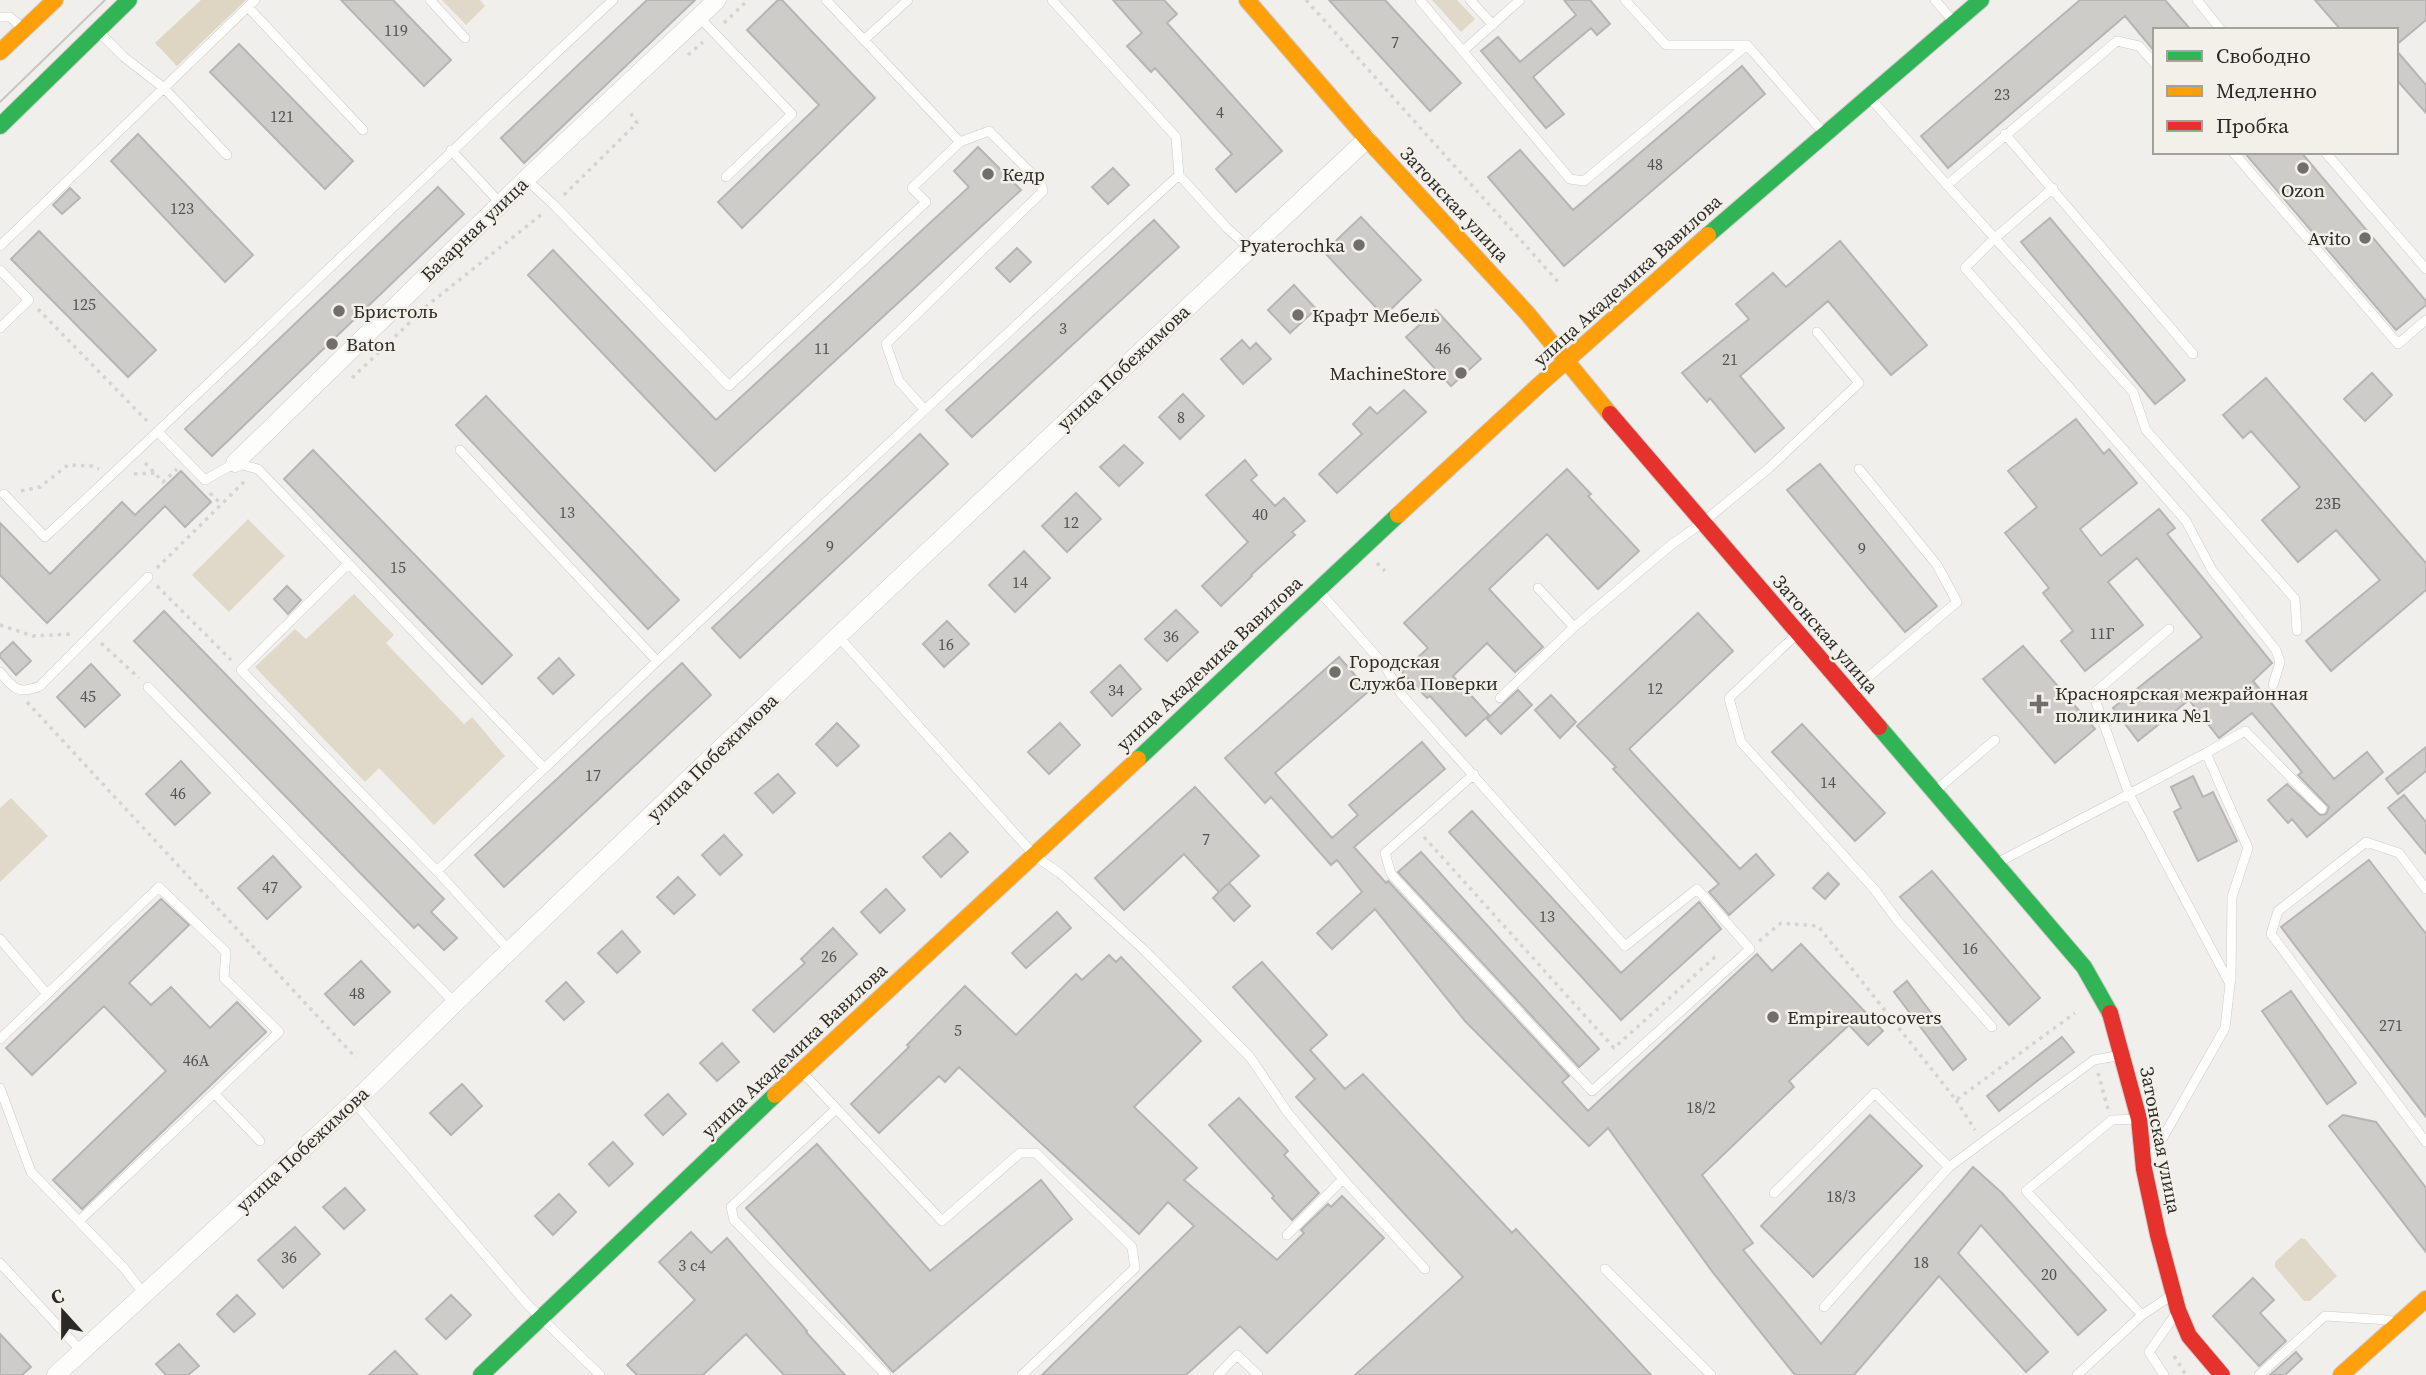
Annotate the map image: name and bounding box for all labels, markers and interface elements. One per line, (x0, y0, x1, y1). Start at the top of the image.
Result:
house number: 119 (384, 19, 408, 41)
legend (2153, 28, 2398, 154)
house number: 7 (1391, 31, 1399, 53)
text: Свободно (2216, 41, 2311, 70)
text: Медленно (2216, 76, 2317, 105)
house number: 23 (1994, 83, 2010, 105)
house number: 4 (1216, 101, 1224, 123)
house number: 121 (270, 105, 294, 127)
text: Пробка (2216, 111, 2289, 140)
street label: Затонская улица (1395, 141, 1516, 268)
house number: 48 (1647, 153, 1663, 175)
marker: Ozon (2295, 160, 2311, 176)
place label: Кедр (1002, 161, 1045, 187)
marker: Кедр (980, 166, 996, 182)
street label: Базарная улица (415, 171, 533, 287)
place label: Ozon (2281, 177, 2325, 203)
street label: улица Академика Вавилова (1527, 188, 1727, 372)
house number: 123 (170, 197, 194, 219)
place label: Avito (2308, 225, 2351, 251)
marker: Avito (2357, 230, 2373, 246)
place label: Pyaterochka (1240, 232, 1345, 258)
marker: Pyaterochka (1351, 237, 1367, 253)
house number: 125 (72, 293, 96, 315)
place label: Бристоль (353, 298, 438, 324)
street label: улица Побежимова (1051, 298, 1195, 436)
place label: Крафт Мебель (1312, 302, 1440, 328)
marker: Бристоль (331, 303, 347, 319)
marker: Крафт Мебель (1290, 307, 1306, 323)
house number: 3 (1059, 317, 1067, 339)
place label: Baton (346, 331, 396, 357)
marker: Baton (324, 336, 340, 352)
house number: 11 (814, 337, 830, 359)
house number: 46 (1435, 337, 1451, 359)
house number: 21 (1722, 348, 1738, 370)
place label: MachineStore (1330, 360, 1447, 386)
marker: MachineStore (1453, 365, 1469, 381)
house number: 8 (1177, 406, 1185, 428)
house number: 23Б (2315, 492, 2341, 514)
house number: 13 (559, 501, 575, 523)
house number: 40 (1252, 503, 1268, 525)
house number: 12 (1063, 511, 1079, 533)
house number: 9 (826, 535, 834, 557)
house number: 9 (1858, 537, 1866, 559)
house number: 15 (390, 556, 406, 578)
street label: улица Академика Вавилова (1110, 569, 1308, 756)
street label: Затонская улица (1767, 569, 1885, 699)
house number: 14 (1012, 571, 1028, 593)
house number: 11Г (2090, 622, 2115, 644)
house number: 36 (1163, 625, 1179, 647)
house number: 16 (938, 633, 954, 655)
place label: Городская Служба Поверки (1349, 648, 1498, 696)
marker: Городская Служба Поверки (1327, 664, 1343, 680)
house number: 12 (1647, 677, 1663, 699)
house number: 34 (1108, 679, 1124, 701)
place label: Красноярская межрайонная поликлиника №1 (2055, 680, 2308, 728)
house number: 45 (80, 685, 96, 707)
street label: улица Побежимова (641, 687, 784, 826)
marker: Красноярская межрайонная поликлиника №1 (2029, 694, 2049, 714)
house number: 17 (585, 764, 601, 786)
house number: 14 (1820, 771, 1836, 793)
house number: 46 (170, 782, 186, 804)
house number: 7 (1202, 828, 1210, 850)
house number: 47 (262, 876, 278, 898)
house number: 13 (1539, 905, 1555, 927)
house number: 16 (1962, 937, 1978, 959)
house number: 26 (821, 945, 837, 967)
street label: улица Академика Вавилова (695, 956, 893, 1143)
house number: 48 (349, 982, 365, 1004)
place label: Empireautocovers (1787, 1004, 1941, 1030)
marker: Empireautocovers (1765, 1009, 1781, 1025)
house number: 271 (2379, 1014, 2403, 1036)
house number: 5 (954, 1019, 962, 1041)
house number: 46А (183, 1049, 210, 1071)
street label: Затонская улица (2134, 1064, 2188, 1216)
street label: улица Побежимова (230, 1080, 374, 1218)
house number: 18/2 (1686, 1096, 1716, 1118)
house number: 18/3 (1826, 1185, 1856, 1207)
house number: 36 (281, 1246, 297, 1268)
house number: 18 (1913, 1251, 1929, 1273)
house number: 3 с4 (678, 1254, 706, 1276)
house number: 20 (2041, 1263, 2057, 1285)
north arrow (28, 1277, 98, 1347)
text: С (47, 1282, 67, 1310)

